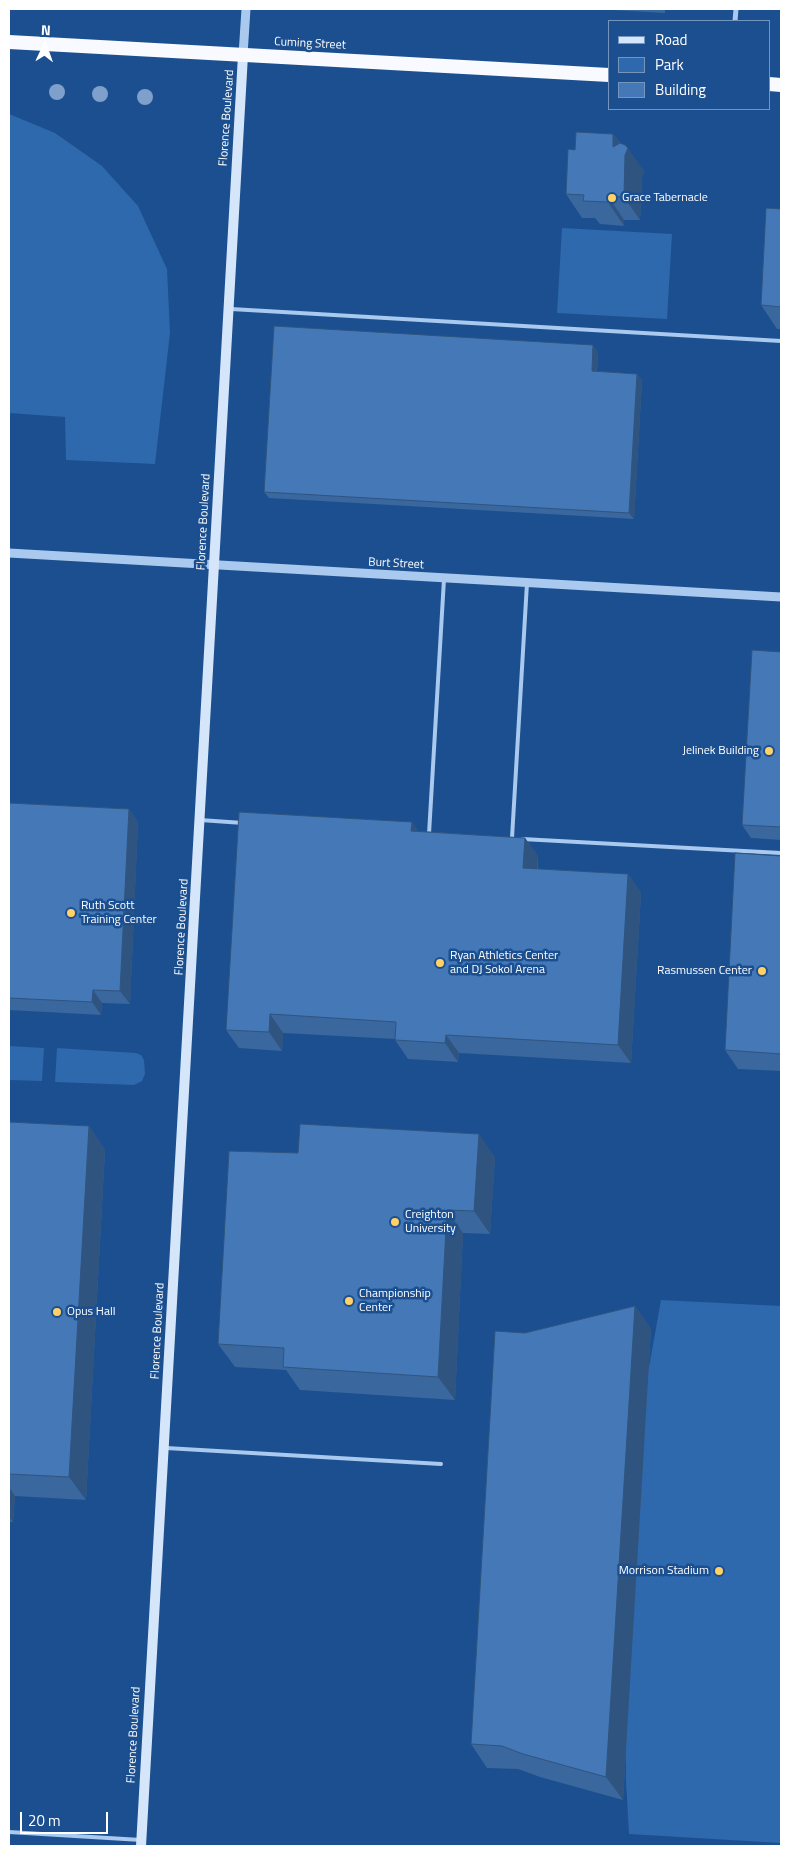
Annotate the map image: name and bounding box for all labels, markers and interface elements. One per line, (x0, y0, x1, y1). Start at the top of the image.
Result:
text: N (40, 19, 51, 40)
north arrow (20, 20, 70, 70)
legend (608, 20, 770, 110)
text: Road (655, 28, 687, 51)
street label: Cuming Street (274, 35, 346, 53)
text: Park (655, 53, 684, 76)
street label: Florence Boulevard (216, 69, 238, 167)
text: Building (655, 78, 706, 101)
place label: Grace Tabernacle (622, 191, 708, 205)
marker: Grace Tabernacle (606, 192, 618, 204)
street label: Florence Boulevard (194, 473, 214, 571)
street label: Burt Street (368, 555, 424, 573)
place label: Jelinek Building (682, 744, 759, 758)
marker: Jelinek Building (763, 745, 775, 757)
street label: Florence Boulevard (172, 878, 192, 976)
place label: Ruth Scott Training Center (81, 899, 157, 927)
marker: Ruth Scott Training Center (65, 907, 77, 919)
place label: Ryan Athletics Center and DJ Sokol Arena (450, 949, 558, 977)
marker: Ryan Athletics Center and DJ Sokol Arena (434, 957, 446, 969)
place label: Rasmussen Center (657, 964, 752, 978)
marker: Rasmussen Center (756, 965, 768, 977)
place label: Creighton University (405, 1208, 456, 1236)
marker: Creighton University (389, 1216, 401, 1228)
street label: Florence Boulevard (148, 1282, 168, 1380)
place label: Championship Center (359, 1287, 431, 1315)
marker: Championship Center (343, 1295, 355, 1307)
place label: Opus Hall (67, 1305, 115, 1319)
marker: Opus Hall (51, 1306, 63, 1318)
place label: Morrison Stadium (619, 1564, 709, 1578)
marker: Morrison Stadium (713, 1565, 725, 1577)
street label: Florence Boulevard (124, 1686, 144, 1784)
scale bar (22, 1802, 110, 1834)
text: 20 m (28, 1809, 61, 1832)

